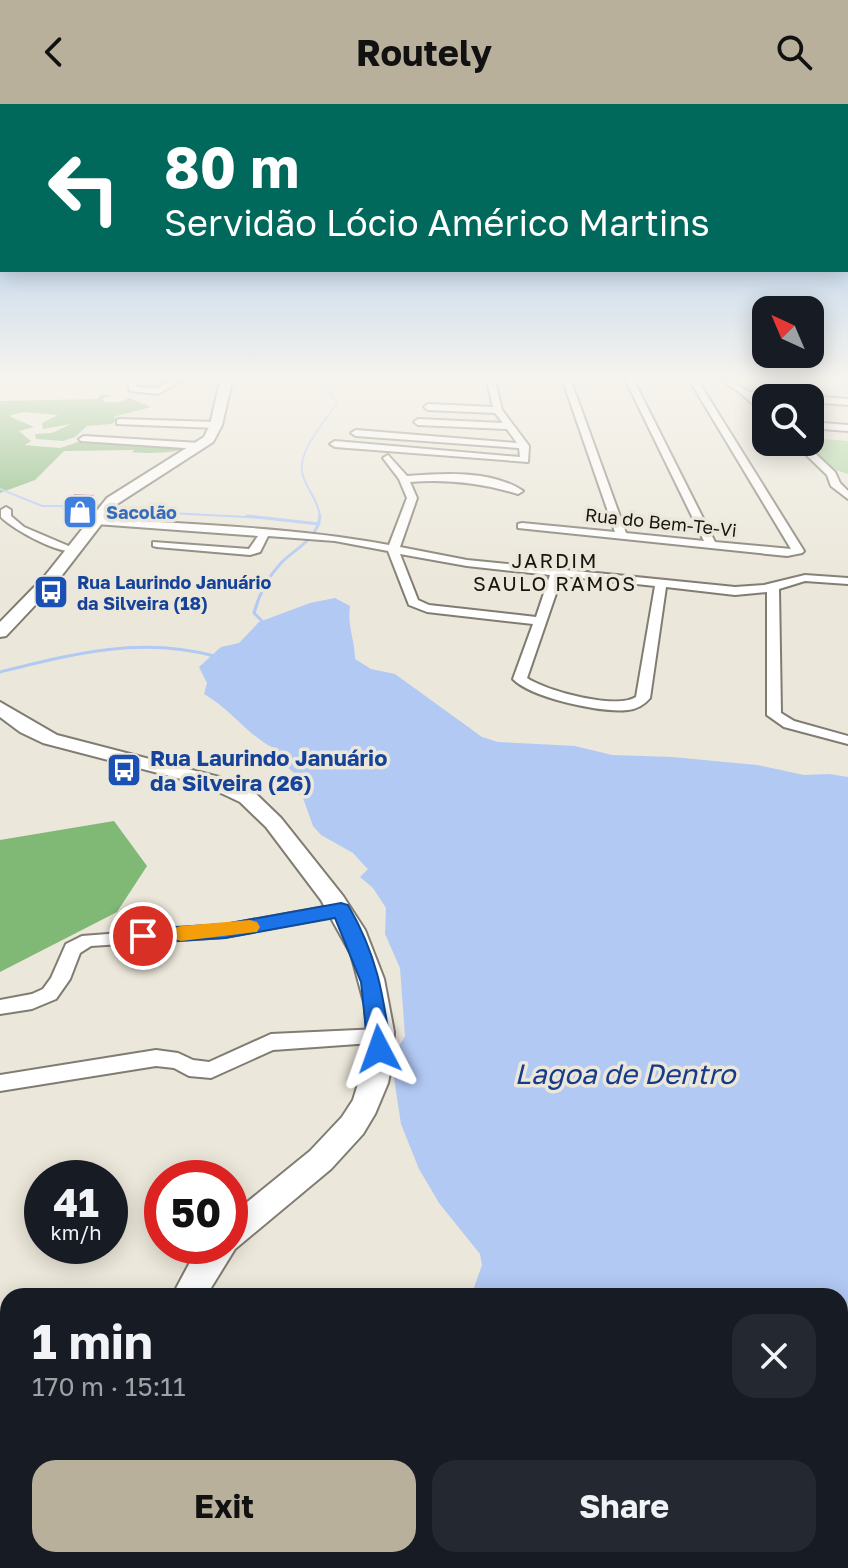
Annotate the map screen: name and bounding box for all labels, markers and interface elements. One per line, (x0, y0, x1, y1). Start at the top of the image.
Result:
icon: back (32, 30, 76, 74)
icon: search (772, 30, 816, 74)
text: Routely (356, 31, 492, 74)
text: 80 m (164, 133, 299, 200)
icon: left (32, 136, 136, 240)
text: Servidão Lócio Américo Martins (164, 201, 710, 244)
north arrow (752, 296, 824, 368)
map controls (752, 296, 824, 456)
button: search (752, 384, 824, 456)
shop icon: Sacolão (61, 493, 99, 531)
place label: Sacolão (106, 501, 177, 523)
street label: Rua do Bem-Te-Vi (584, 503, 738, 541)
district label: JARDIM SAULO RAMOS (473, 548, 637, 595)
place label: Rua Laurindo Januário da Silveira (18) (77, 571, 271, 614)
bus stop icon: Rua Laurindo Januário da Silveira (18) (32, 573, 70, 611)
place label: Rua Laurindo Januário da Silveira (26) (150, 744, 387, 796)
bus stop icon: Rua Laurindo Januário da Silveira (26) (105, 751, 143, 789)
pin (109, 902, 177, 970)
icon: arrive (121, 914, 165, 958)
position arrow (337, 1007, 421, 1091)
water label: Lagoa de Dentro (515, 1057, 738, 1090)
speed limit sign: 50 (144, 1160, 248, 1264)
text: 41 (53, 1178, 99, 1226)
text: km/h (51, 1220, 101, 1244)
text: 1 min (32, 1312, 153, 1370)
button: close (732, 1314, 816, 1398)
text: 170 m · 15:11 (32, 1371, 186, 1402)
button: Exit (32, 1460, 416, 1552)
button: Share (432, 1460, 816, 1552)

